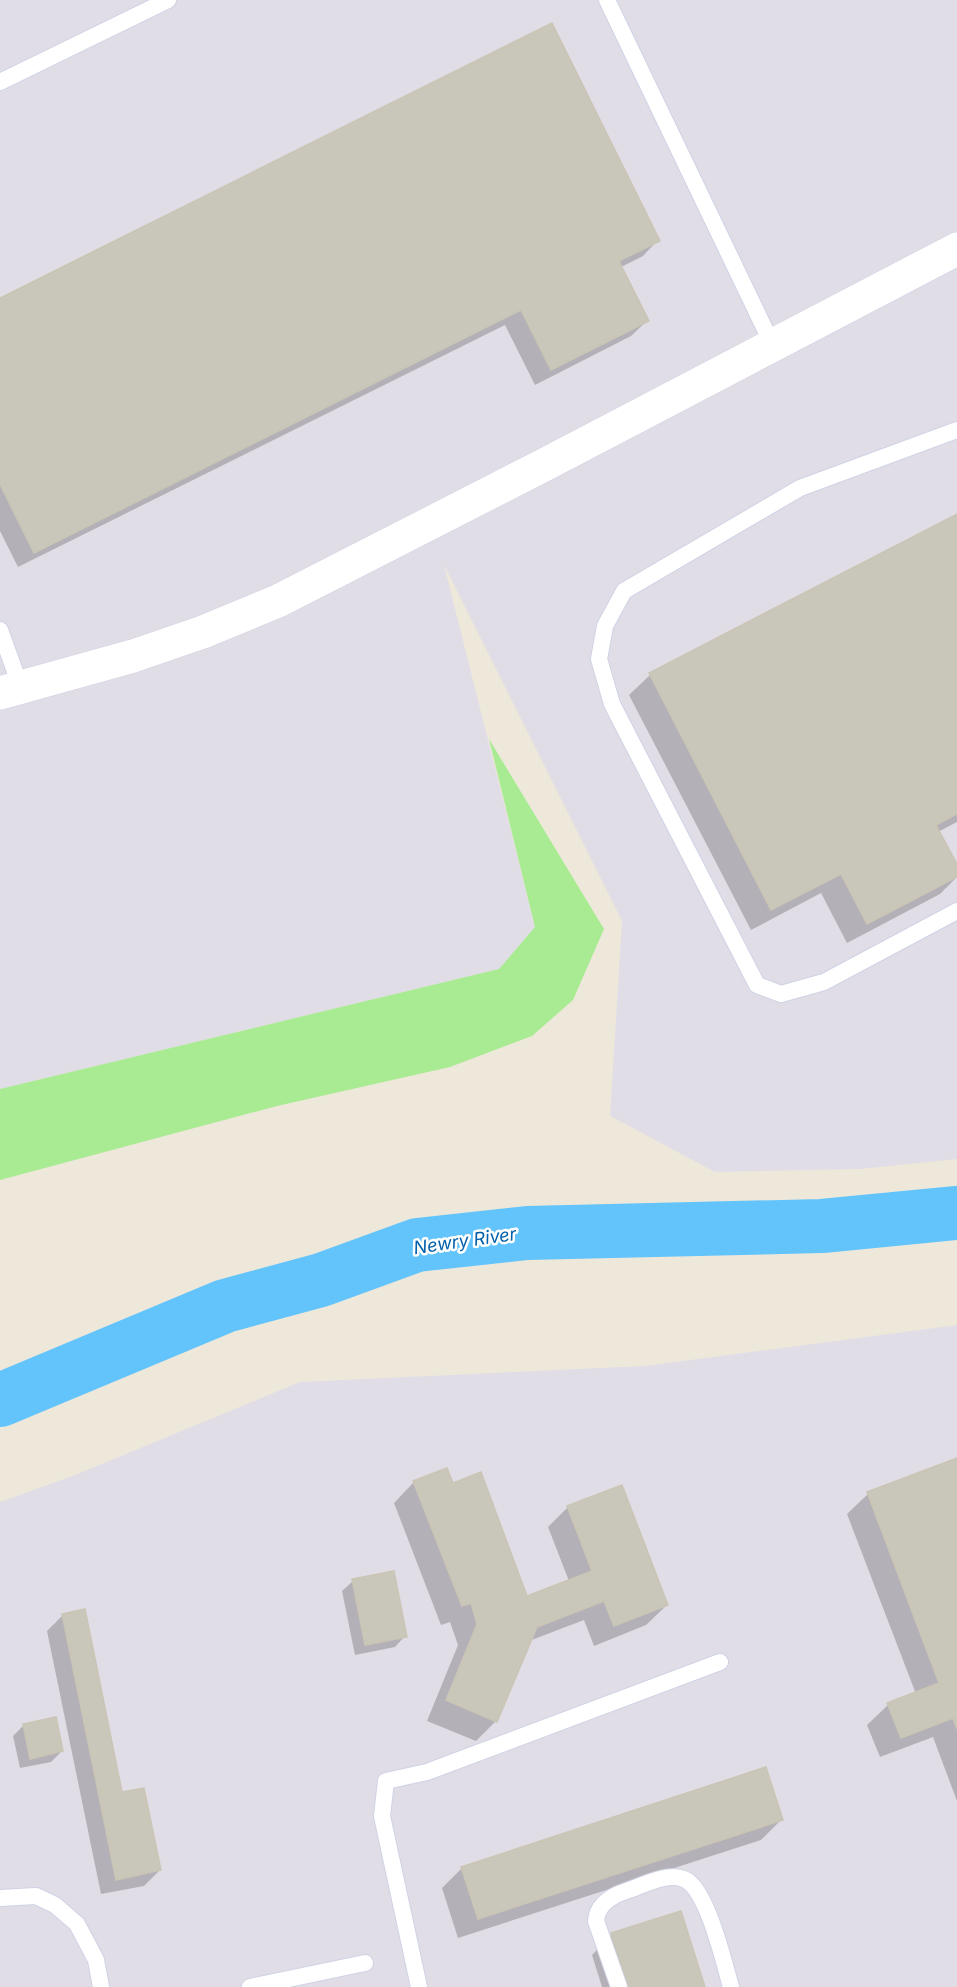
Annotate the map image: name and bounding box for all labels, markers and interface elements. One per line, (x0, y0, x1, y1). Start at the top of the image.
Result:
water label: Newry River (412, 1223, 519, 1258)

